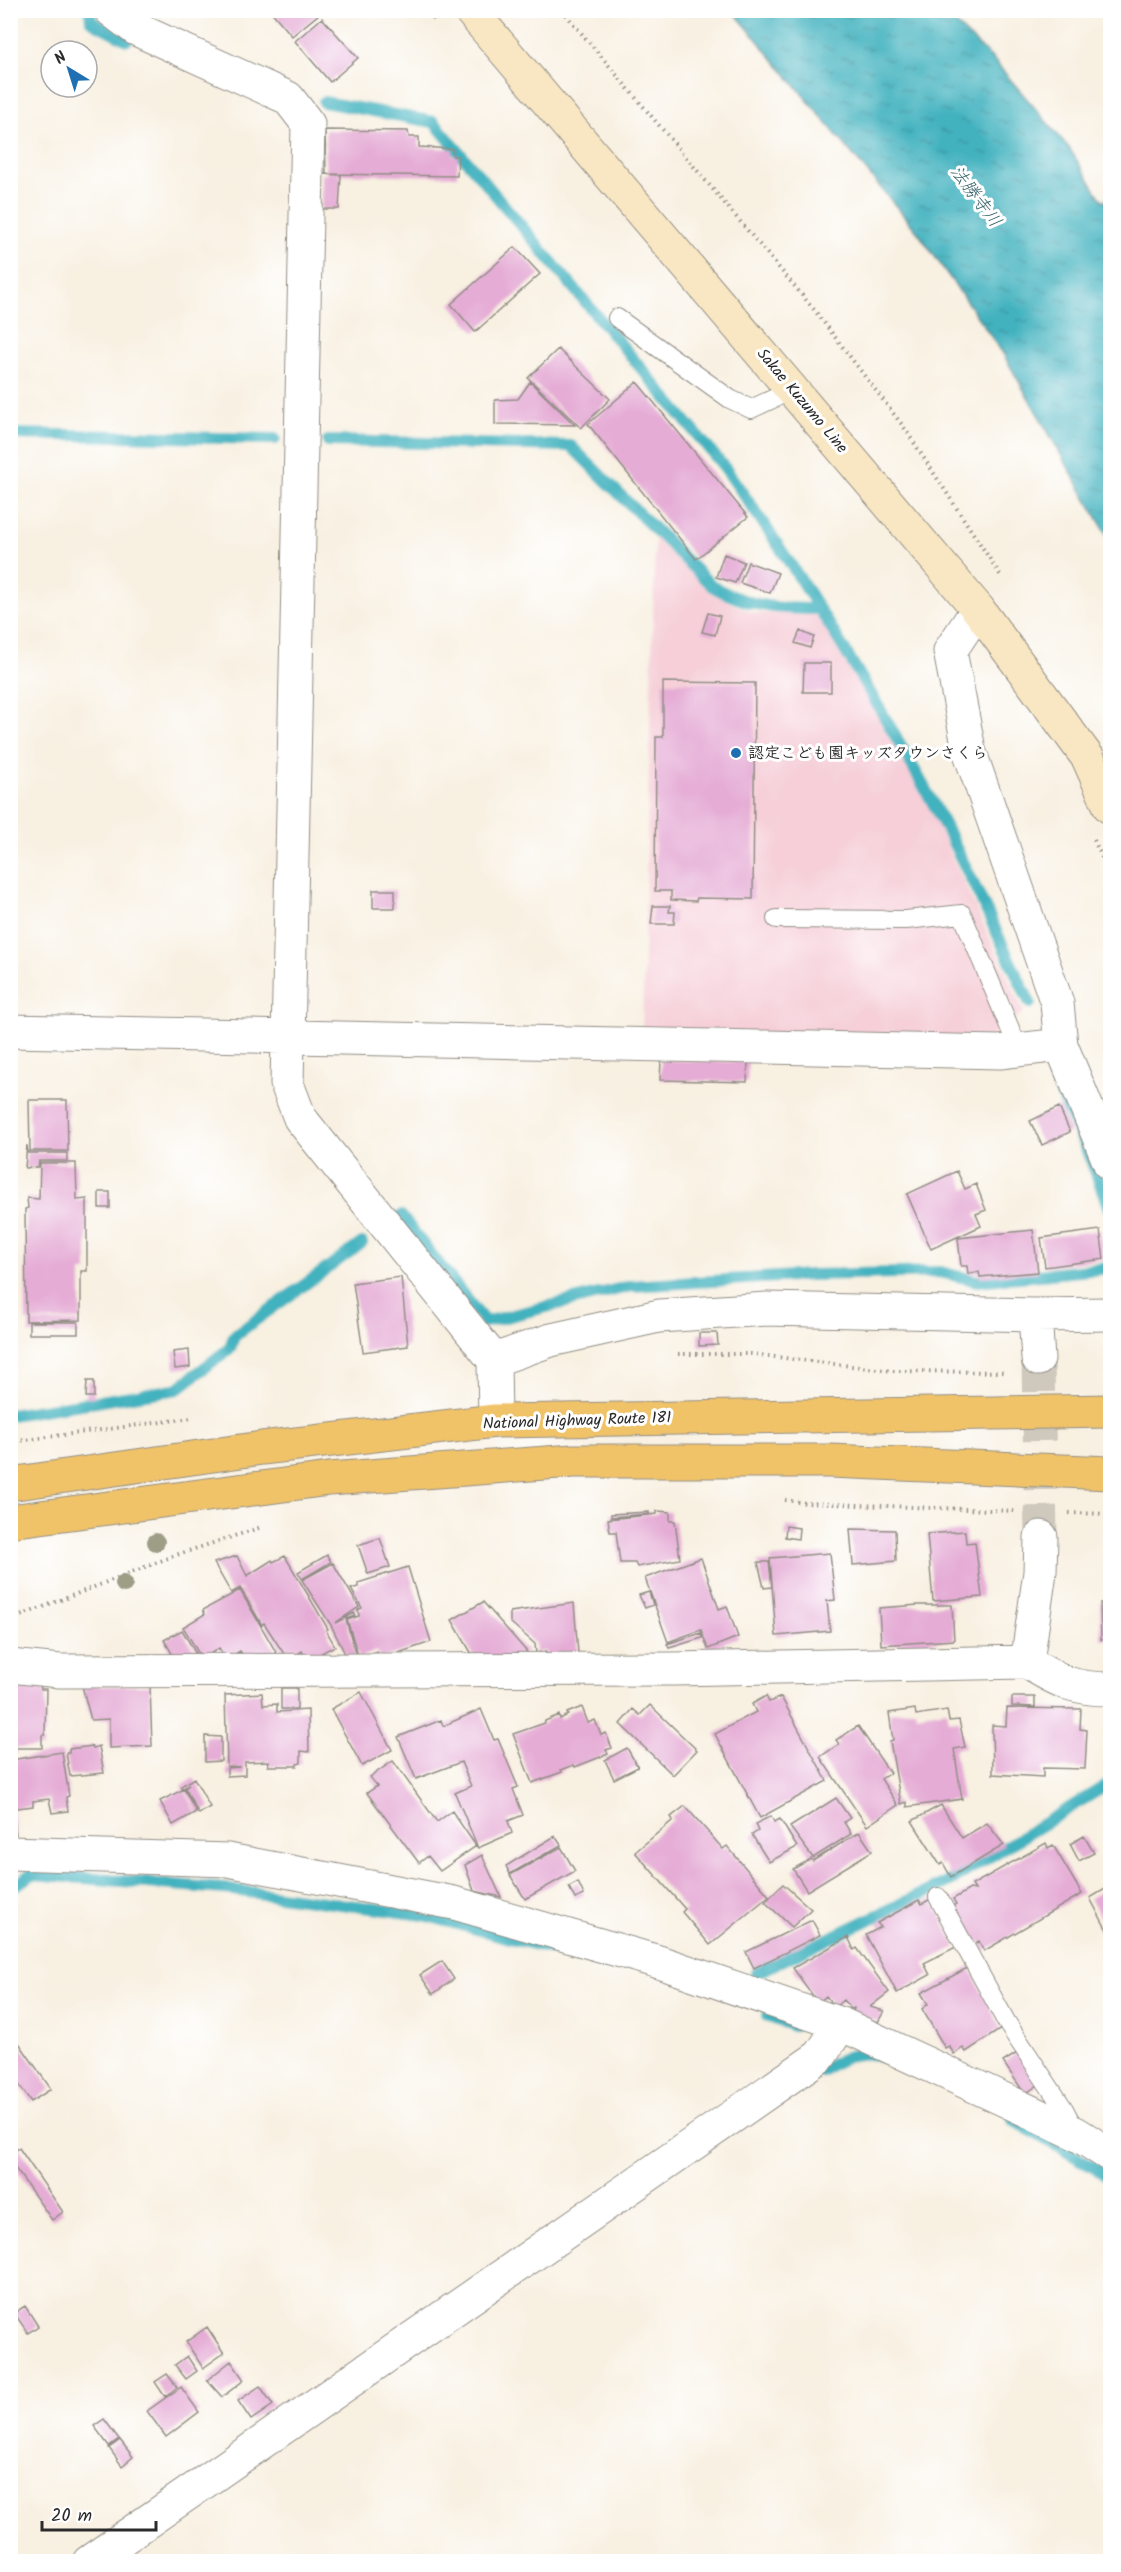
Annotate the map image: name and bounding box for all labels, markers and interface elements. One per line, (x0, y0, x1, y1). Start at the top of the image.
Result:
north arrow (39, 39, 99, 99)
text: N (49, 45, 72, 71)
water label: 法勝寺川 (942, 160, 1008, 234)
street label: Sakae Kuzumo Line (750, 343, 854, 459)
place label: 認定こども園キッズタウンさくら (748, 741, 988, 766)
marker: 認定こども園キッズタウンさくら (729, 746, 743, 760)
street label: National Highway Route 181 (482, 1405, 672, 1437)
scale bar (42, 2494, 156, 2532)
text: 20 m (51, 2502, 92, 2531)

